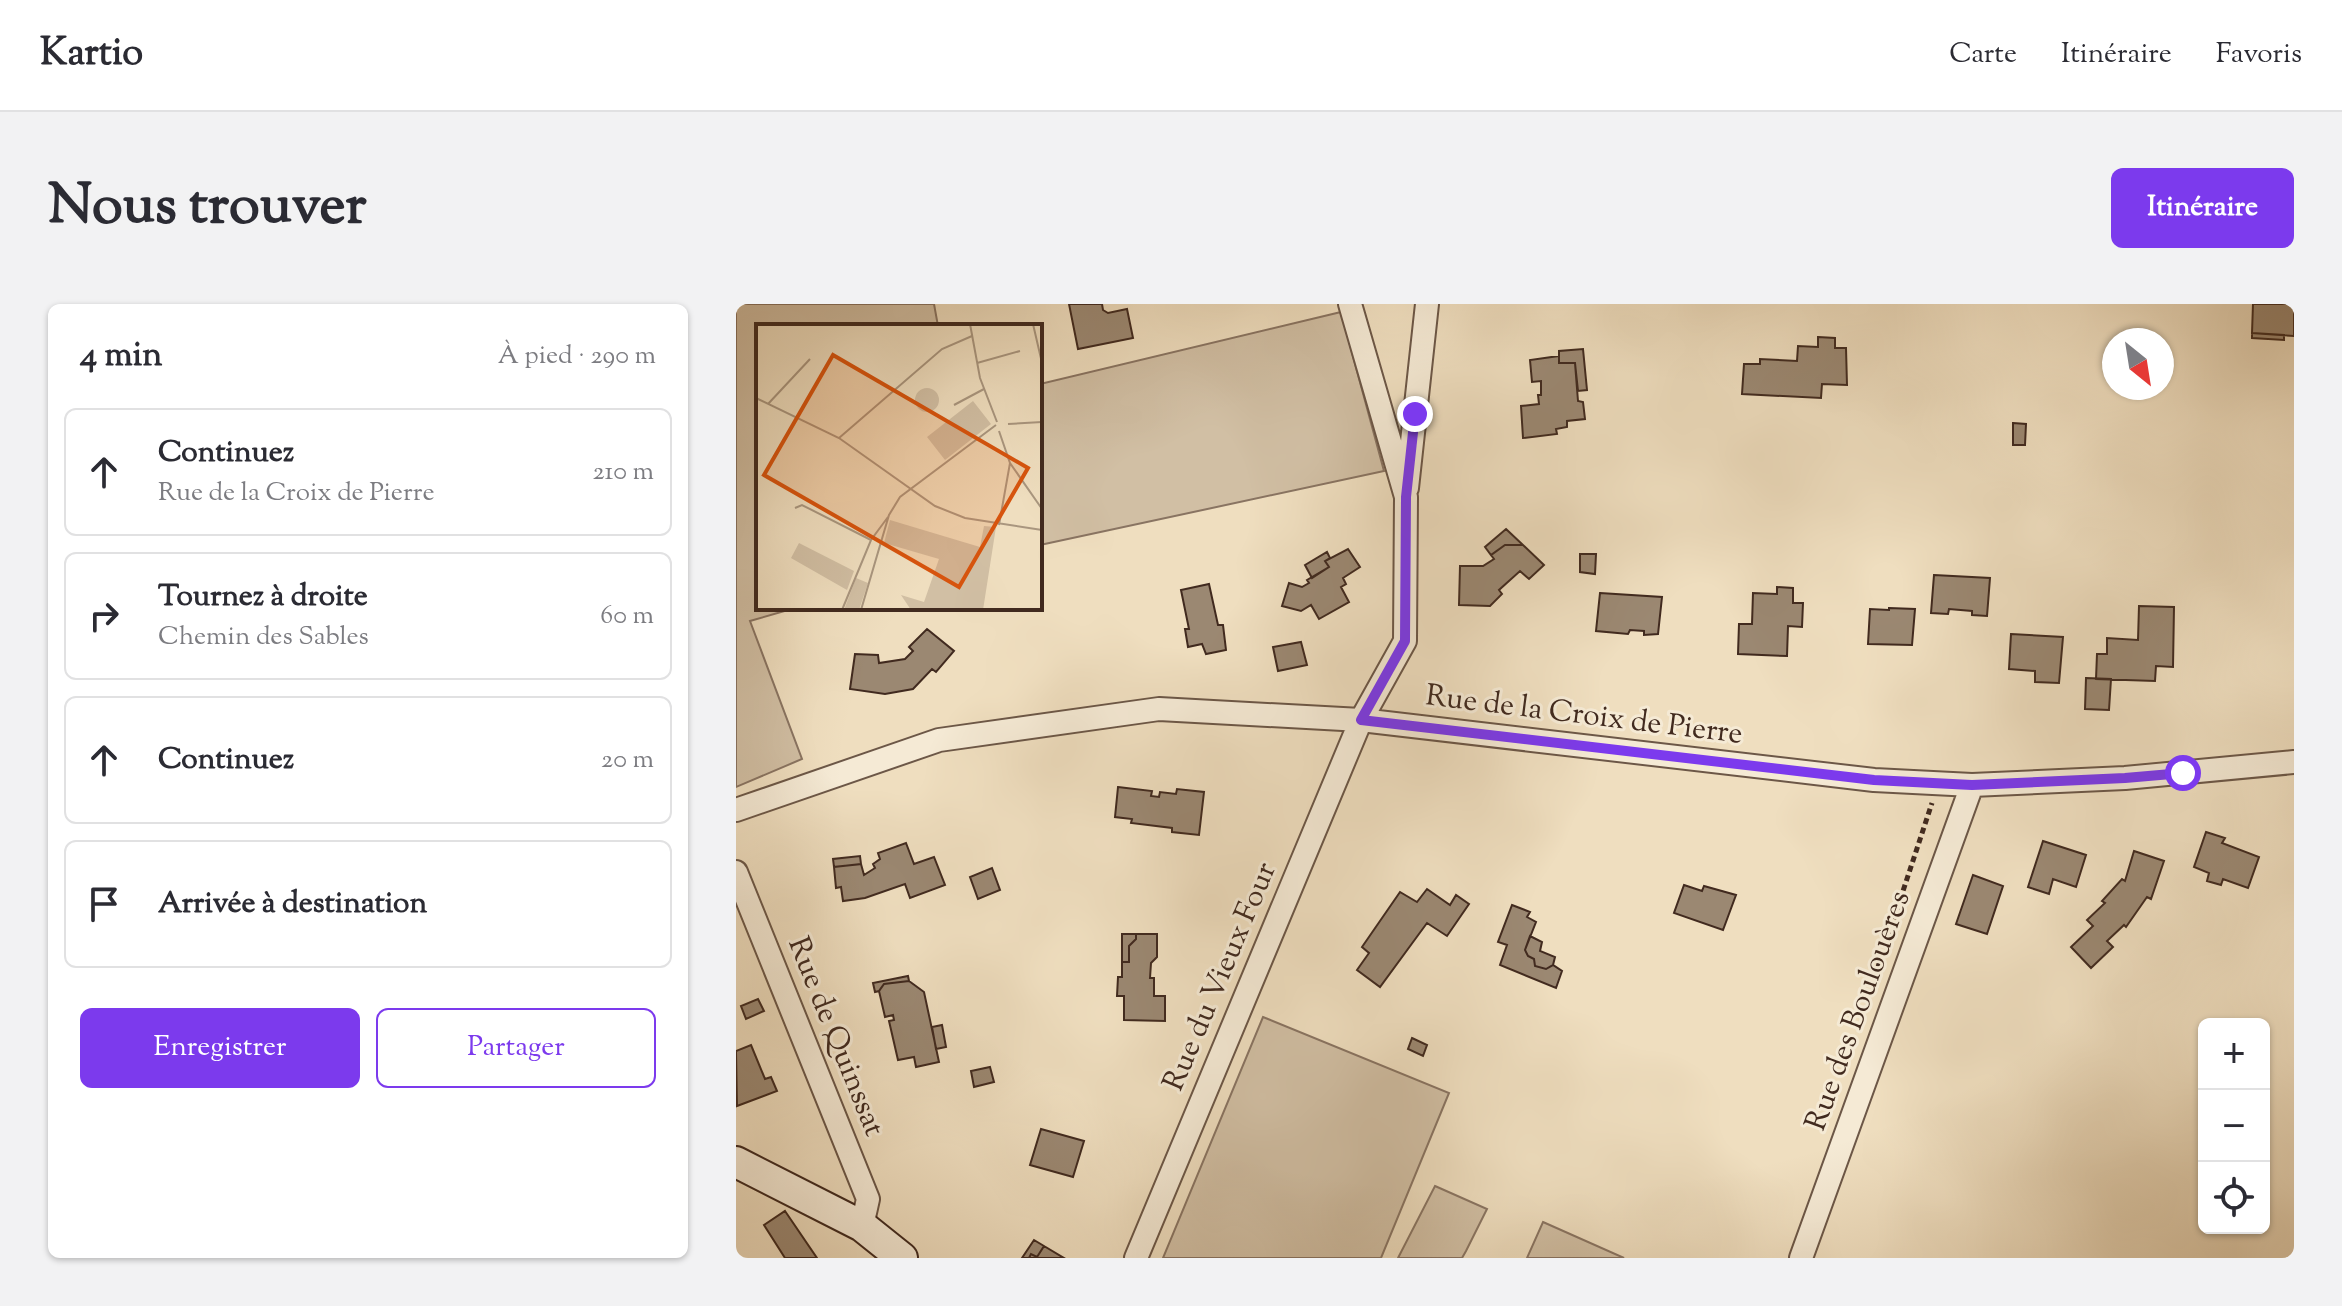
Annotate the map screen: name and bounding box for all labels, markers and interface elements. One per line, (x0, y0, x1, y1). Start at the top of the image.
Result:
text: Kartio (40, 28, 143, 82)
text: Carte (1949, 35, 2017, 75)
text: Itinéraire (2061, 35, 2172, 75)
text: Favoris (2216, 35, 2302, 75)
text: Nous trouver (48, 168, 367, 249)
button: Itinéraire (2111, 168, 2294, 248)
inset map (756, 324, 1042, 610)
north arrow (2102, 328, 2174, 400)
text: 4 min (80, 332, 162, 381)
text: À pied · 290 m (498, 338, 656, 375)
route end (1397, 396, 1433, 432)
text: Continuez (158, 432, 294, 475)
icon: ahead (82, 450, 126, 494)
text: 210 m (592, 454, 654, 491)
text: Rue de la Croix de Pierre (158, 475, 435, 512)
text: Tournez à droite (158, 576, 368, 619)
icon: right (82, 594, 126, 638)
text: 60 m (600, 598, 654, 635)
text: Chemin des Sables (158, 619, 369, 656)
street label: Rue de la Croix de Pierre (1423, 675, 1745, 757)
icon: ahead (82, 738, 126, 782)
text: Continuez (158, 739, 294, 782)
text: 20 m (601, 742, 654, 779)
route start (2165, 755, 2201, 791)
street label: Rue du Vieux Four (1153, 856, 1289, 1098)
icon: arrive (82, 882, 126, 926)
text: Arrivée à destination (158, 883, 427, 926)
street label: Rue des Boulouères (1796, 885, 1922, 1137)
street label: Rue de Quinssat (775, 931, 895, 1143)
button: Enregistrer (80, 1008, 360, 1088)
button: Partager (376, 1008, 656, 1088)
map controls (2198, 1018, 2270, 1234)
button: + (2198, 1018, 2270, 1090)
button: − (2198, 1090, 2270, 1162)
button: locate (2198, 1162, 2270, 1234)

